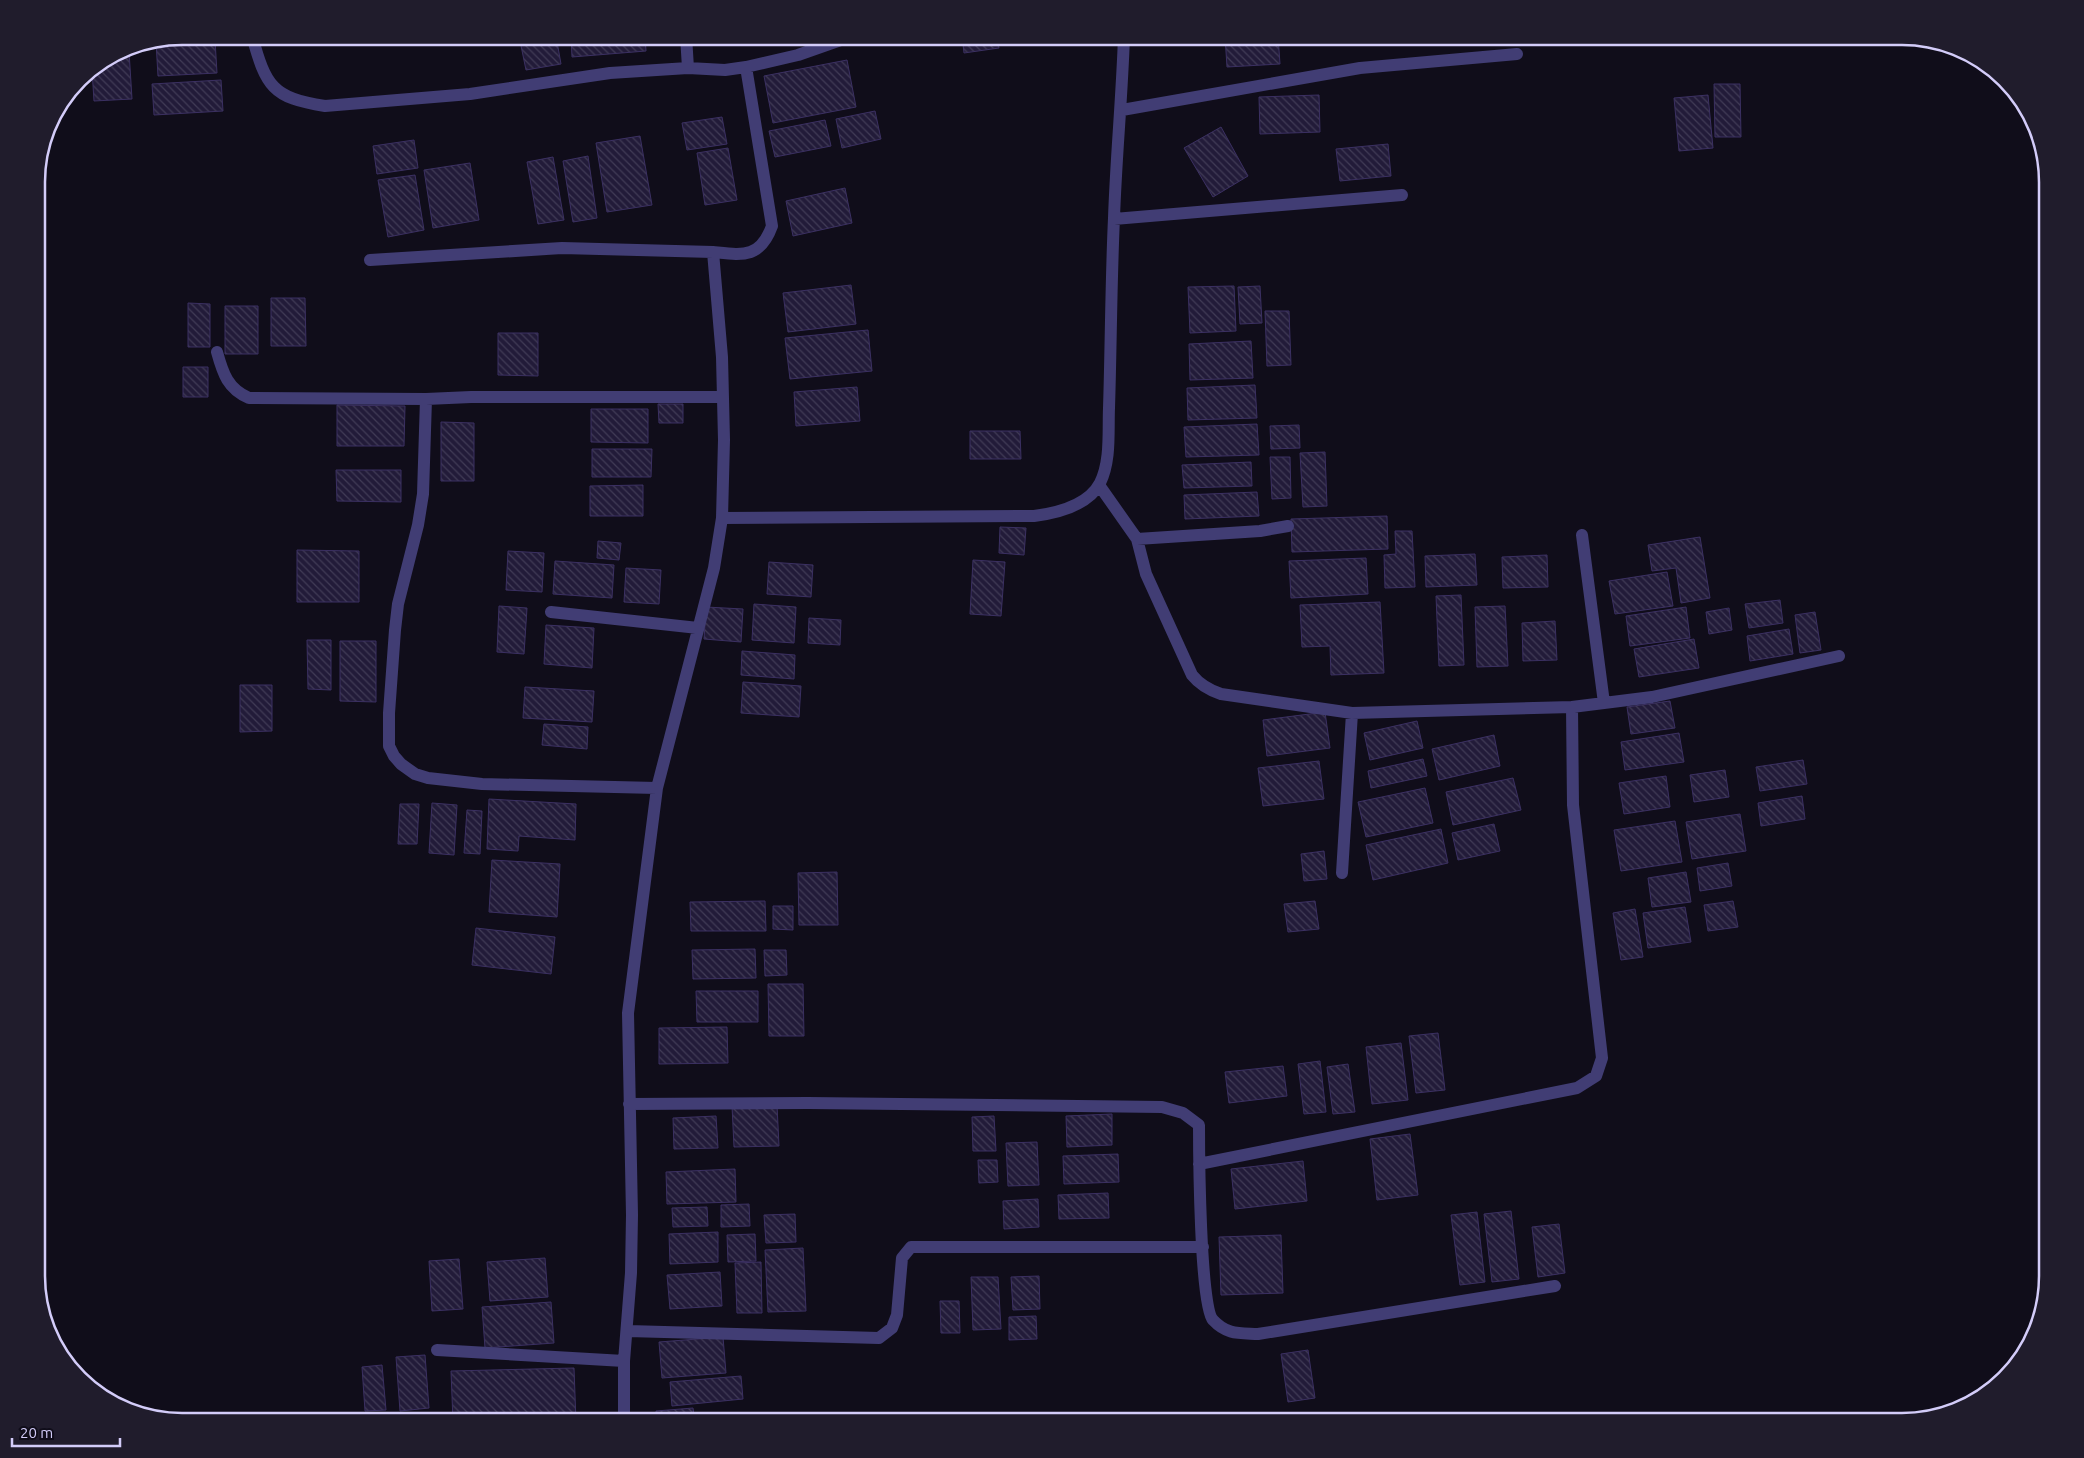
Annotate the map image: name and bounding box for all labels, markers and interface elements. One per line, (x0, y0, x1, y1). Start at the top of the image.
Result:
scale bar (12, 1416, 120, 1448)
text: 20 m (20, 1424, 53, 1441)

